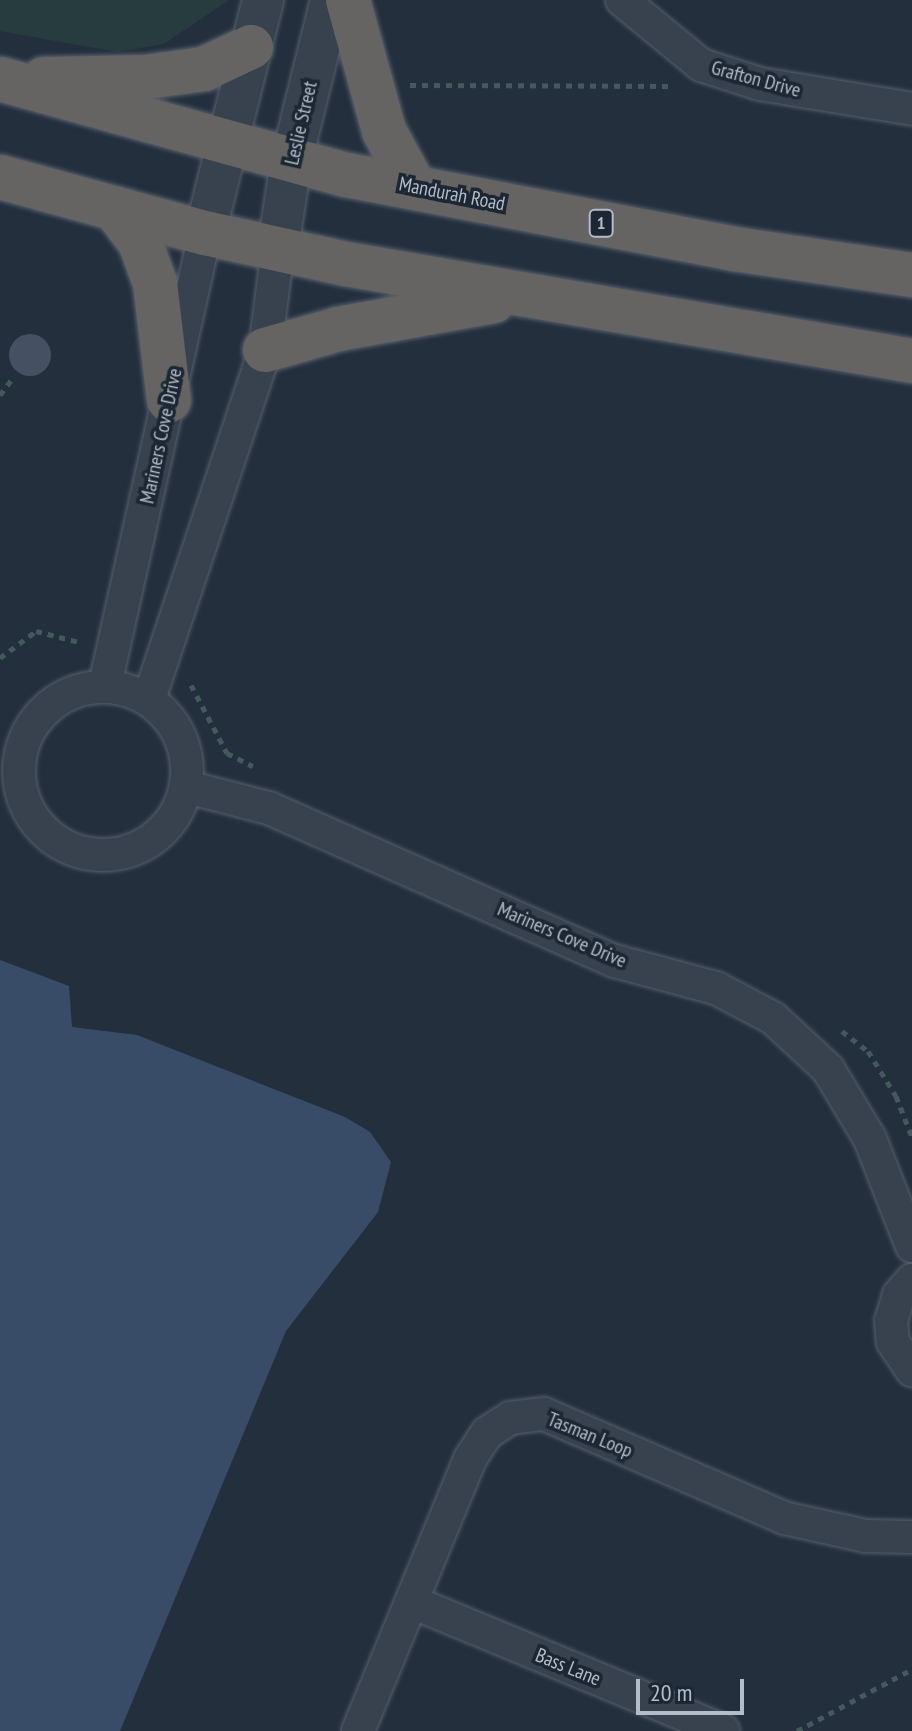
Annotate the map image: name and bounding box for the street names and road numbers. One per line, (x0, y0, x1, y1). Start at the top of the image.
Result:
street label: Grafton Drive (709, 56, 803, 102)
street label: Leslie Street (280, 79, 322, 167)
street label: Mandurah Road (397, 172, 507, 216)
road number: 1 (587, 209, 615, 237)
street label: Mariners Cove Drive (135, 366, 187, 506)
street label: Mariners Cove Drive (494, 897, 630, 973)
street label: Tasman Loop (544, 1407, 636, 1463)
street label: Bass Lane (532, 1643, 604, 1691)

